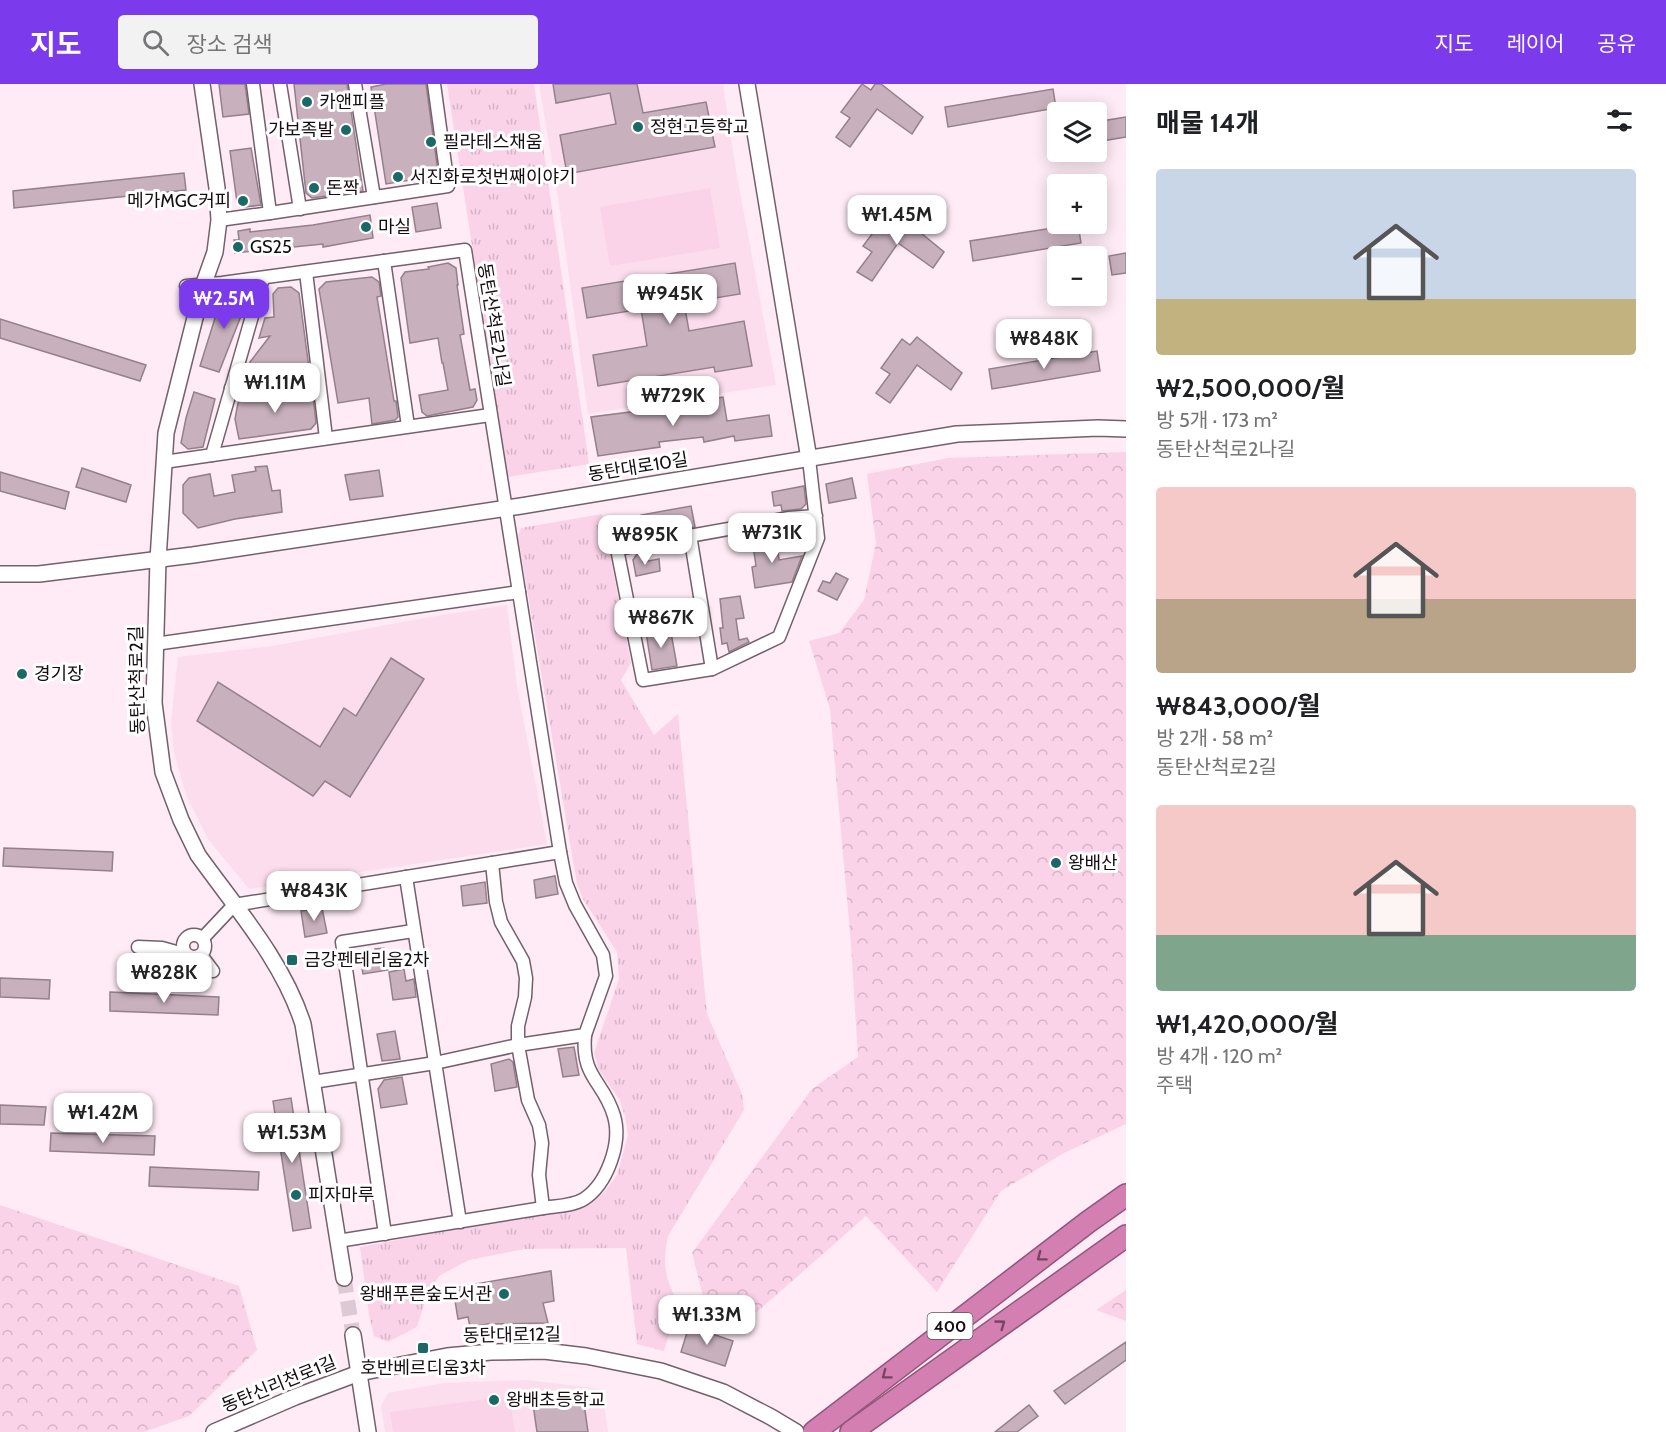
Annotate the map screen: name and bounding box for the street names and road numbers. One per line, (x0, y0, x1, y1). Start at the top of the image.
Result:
street label: 동탄산척로2나길 (473, 261, 515, 389)
street label: 동탄대로10길 (586, 448, 690, 486)
street label: 동탄산척로2길 (125, 625, 149, 735)
road number: 400 (928, 1313, 972, 1339)
street label: 동탄대로12길 (463, 1323, 561, 1347)
street label: 동탄신리천로1길 (218, 1351, 340, 1417)

